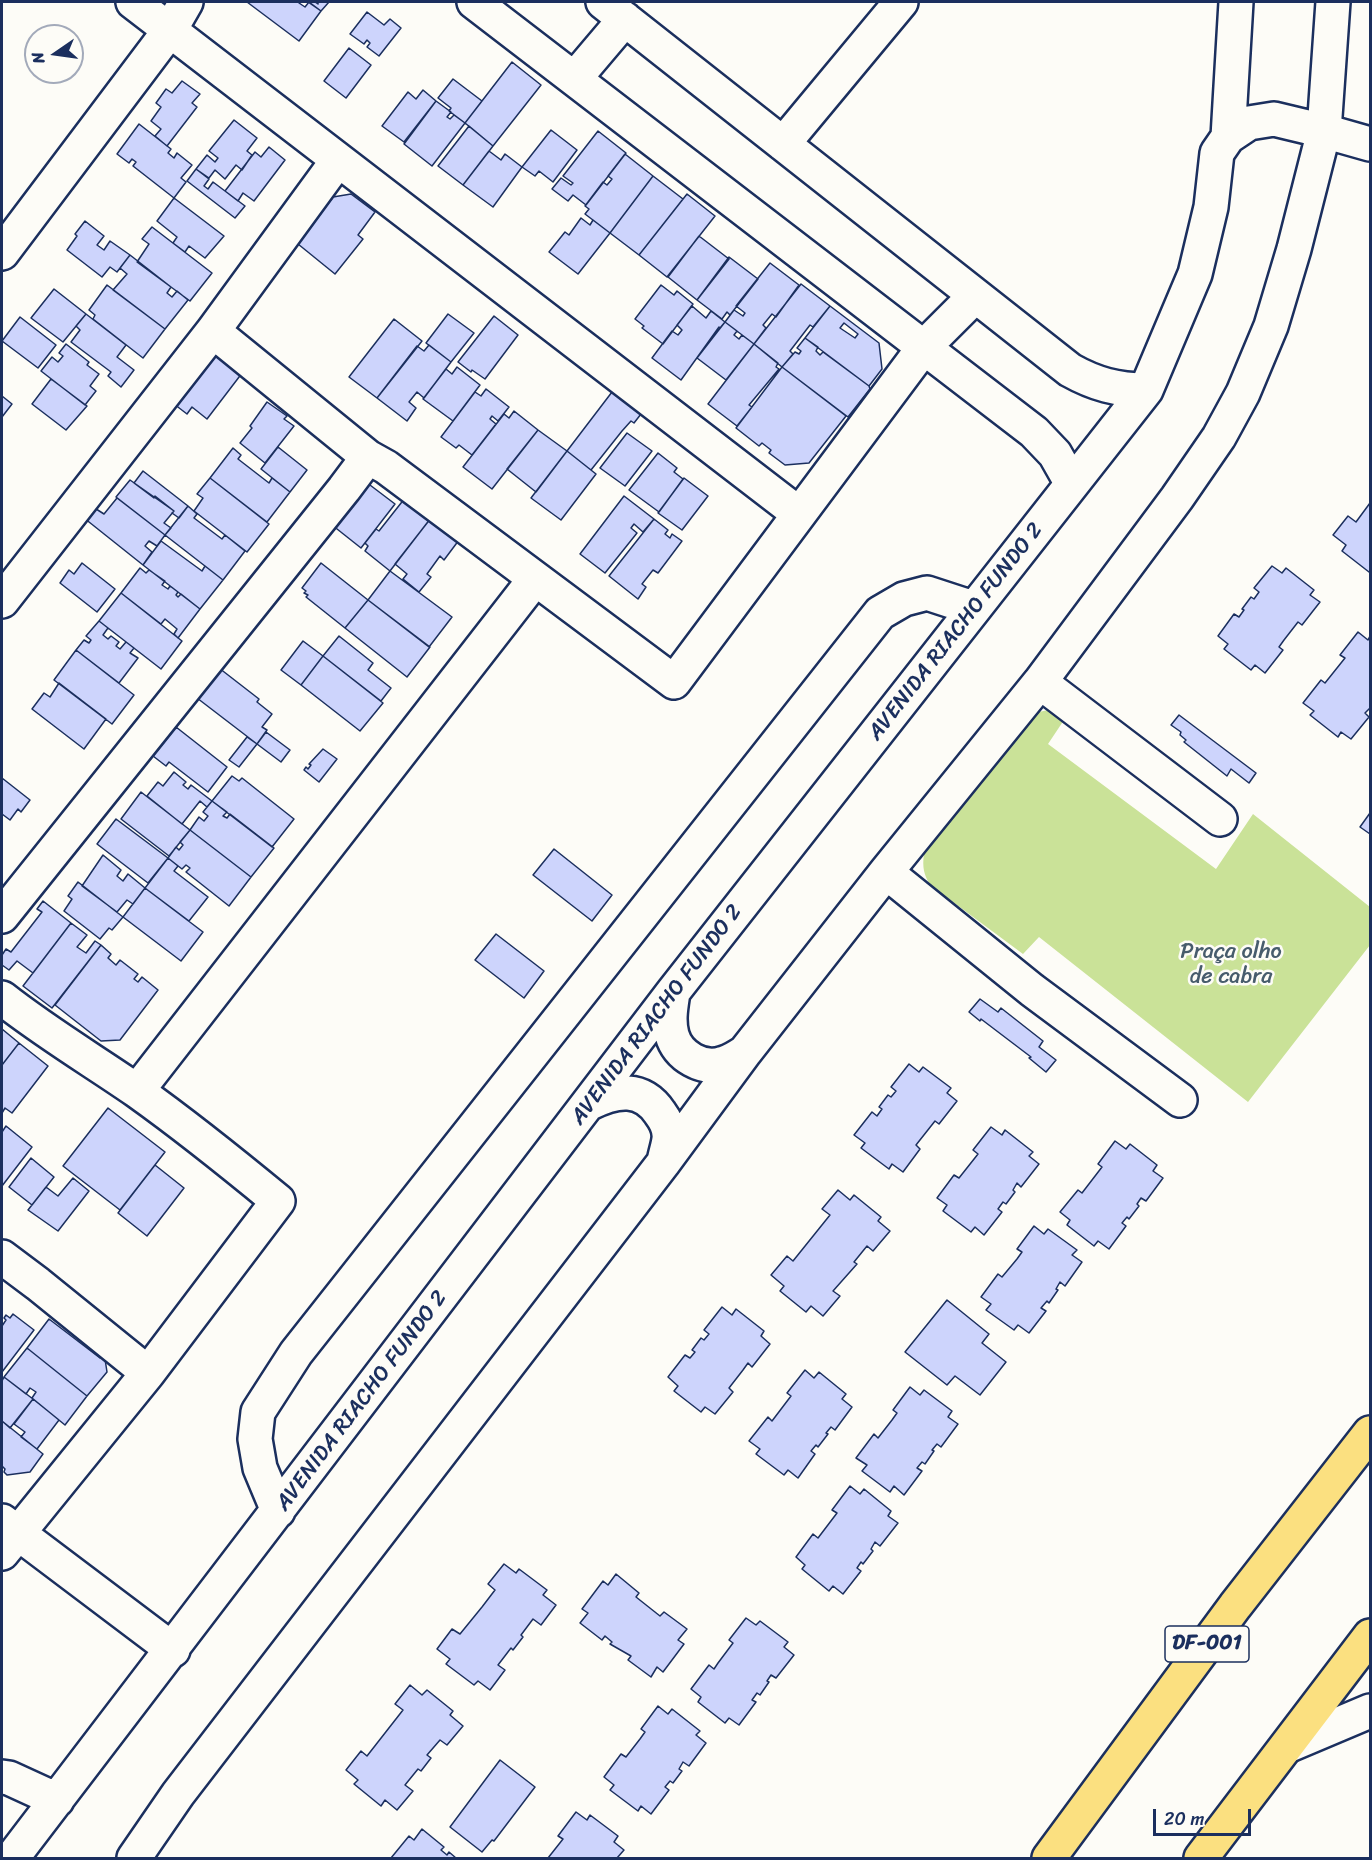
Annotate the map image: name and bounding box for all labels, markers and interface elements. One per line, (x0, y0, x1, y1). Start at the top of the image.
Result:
north arrow (24, 24, 84, 84)
text: N (23, 49, 53, 66)
street label: AVENIDA RIACHO FUNDO 2 (863, 518, 1049, 746)
street label: AVENIDA RIACHO FUNDO 2 (566, 900, 748, 1130)
park label: Praça olho de cabra (1180, 939, 1282, 990)
street label: AVENIDA RIACHO FUNDO 2 (271, 1286, 453, 1516)
road number: DF-001 (1165, 1626, 1249, 1662)
scale bar (1156, 1797, 1254, 1835)
text: 20 m (1164, 1803, 1204, 1835)

